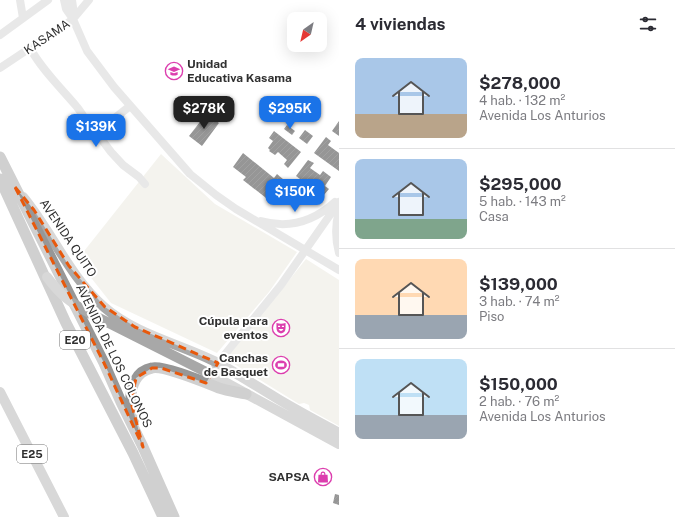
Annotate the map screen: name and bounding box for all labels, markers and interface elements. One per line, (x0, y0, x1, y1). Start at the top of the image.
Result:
north arrow (287, 12, 327, 52)
map controls (287, 12, 327, 52)
icon: filters (637, 13, 659, 35)
text: 4 viviendas (355, 14, 445, 34)
street label: KASAMA (21, 16, 73, 57)
place label: Unidad Educativa Kasama (187, 57, 292, 85)
school or university icon: Unidad Educativa Kasama (164, 61, 184, 81)
text: $278,000 (479, 73, 561, 93)
icon: home (387, 74, 435, 122)
text: 4 hab. · 132 m² (479, 93, 565, 108)
pin: $278K (176, 96, 232, 130)
pin: $295K (262, 96, 318, 130)
text: $278K (182, 101, 226, 116)
text: $295K (268, 101, 312, 116)
text: Avenida Los Anturios (479, 108, 606, 123)
pin: $139K (68, 114, 124, 148)
text: $139K (76, 119, 116, 134)
text: $295,000 (479, 174, 562, 194)
icon: home (387, 175, 435, 223)
pin: $150K (267, 179, 323, 213)
text: $150K (275, 184, 315, 199)
text: 5 hab. · 143 m² (479, 194, 566, 209)
street label: AVENIDA QUITO (37, 196, 99, 280)
text: Casa (479, 209, 509, 224)
text: $139,000 (479, 274, 558, 294)
icon: home (387, 275, 435, 323)
street label: AVENIDA DE LOS COLONOS (73, 282, 155, 430)
text: 3 hab. · 74 m² (479, 294, 560, 309)
text: Piso (479, 309, 504, 324)
place label: Cúpula para eventos (199, 314, 268, 342)
theatre icon: Cúpula para eventos (271, 318, 291, 338)
road number: E20 (60, 331, 90, 349)
place label: Canchas de Basquet (204, 351, 268, 379)
sports icon: Canchas de Basquet (271, 355, 291, 375)
text: $150,000 (479, 374, 558, 394)
icon: home (387, 375, 435, 423)
text: 2 hab. · 76 m² (479, 394, 559, 409)
text: Avenida Los Anturios (479, 409, 606, 424)
road number: E25 (17, 445, 47, 463)
shop icon: SAPSA (313, 467, 333, 487)
place label: SAPSA (268, 470, 310, 484)

